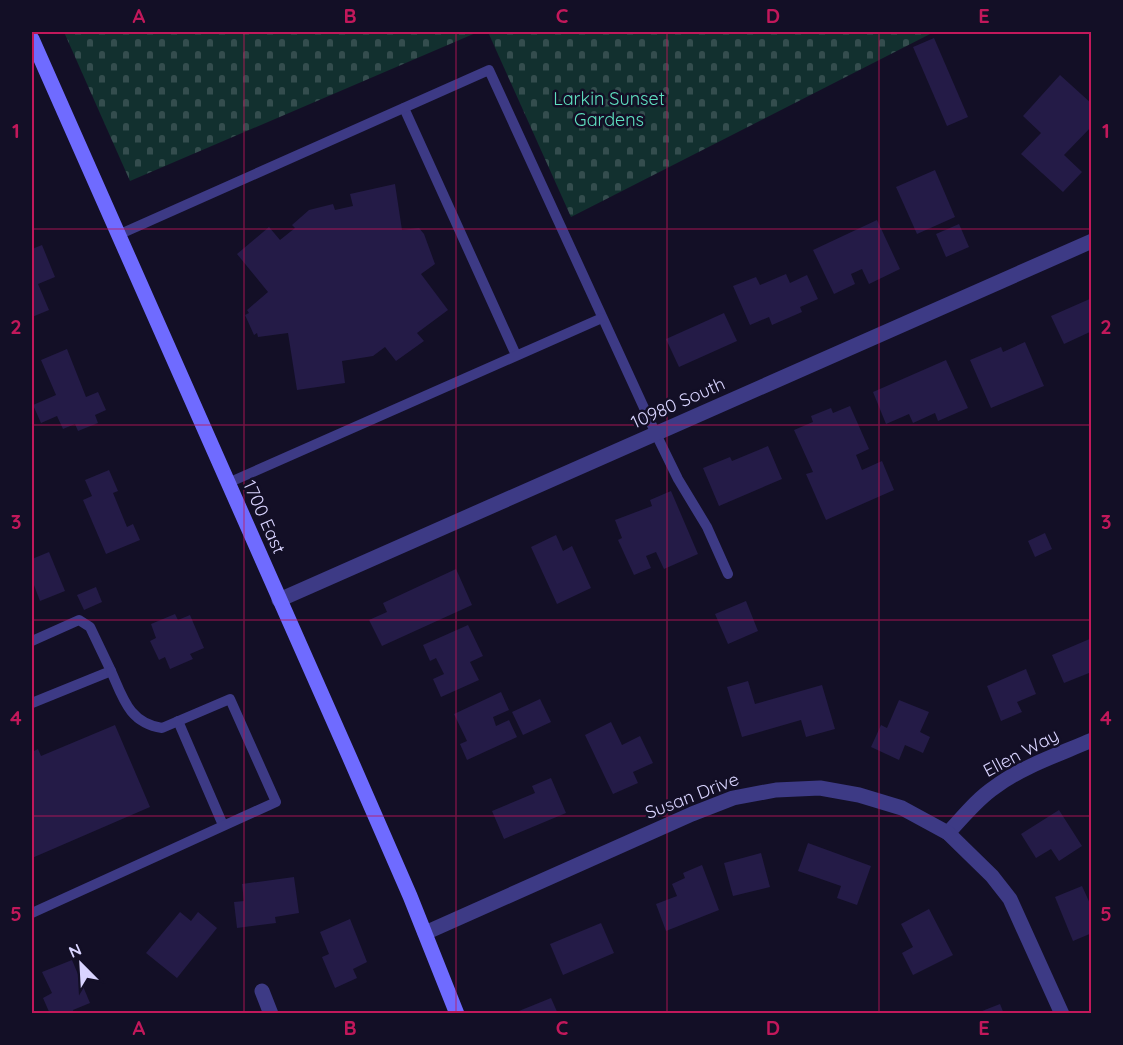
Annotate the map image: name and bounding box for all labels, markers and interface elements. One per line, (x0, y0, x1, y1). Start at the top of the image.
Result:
text: A (133, 3, 146, 28)
text: B (343, 3, 357, 28)
text: C (556, 3, 569, 28)
text: D (766, 3, 780, 28)
text: E (978, 3, 990, 28)
park label: Larkin Sunset Gardens (553, 87, 665, 131)
text: 1 (12, 118, 20, 143)
text: 1 (1102, 118, 1110, 143)
text: 2 (10, 314, 22, 339)
text: 2 (1100, 314, 1112, 339)
street label: 10980 South (627, 372, 728, 433)
street label: 1700 East (238, 477, 291, 557)
text: 3 (11, 509, 21, 534)
text: 3 (1101, 509, 1111, 534)
text: 4 (10, 705, 22, 730)
text: 4 (1100, 705, 1112, 730)
street label: Ellen Way (979, 723, 1062, 782)
street label: Susan Drive (642, 767, 742, 824)
text: 5 (10, 901, 22, 926)
text: 5 (1100, 901, 1112, 926)
north arrow (51, 934, 111, 994)
text: N (65, 939, 84, 962)
text: A (133, 1015, 146, 1040)
text: B (343, 1015, 357, 1040)
text: C (556, 1015, 569, 1040)
text: D (766, 1015, 780, 1040)
text: E (978, 1015, 990, 1040)

